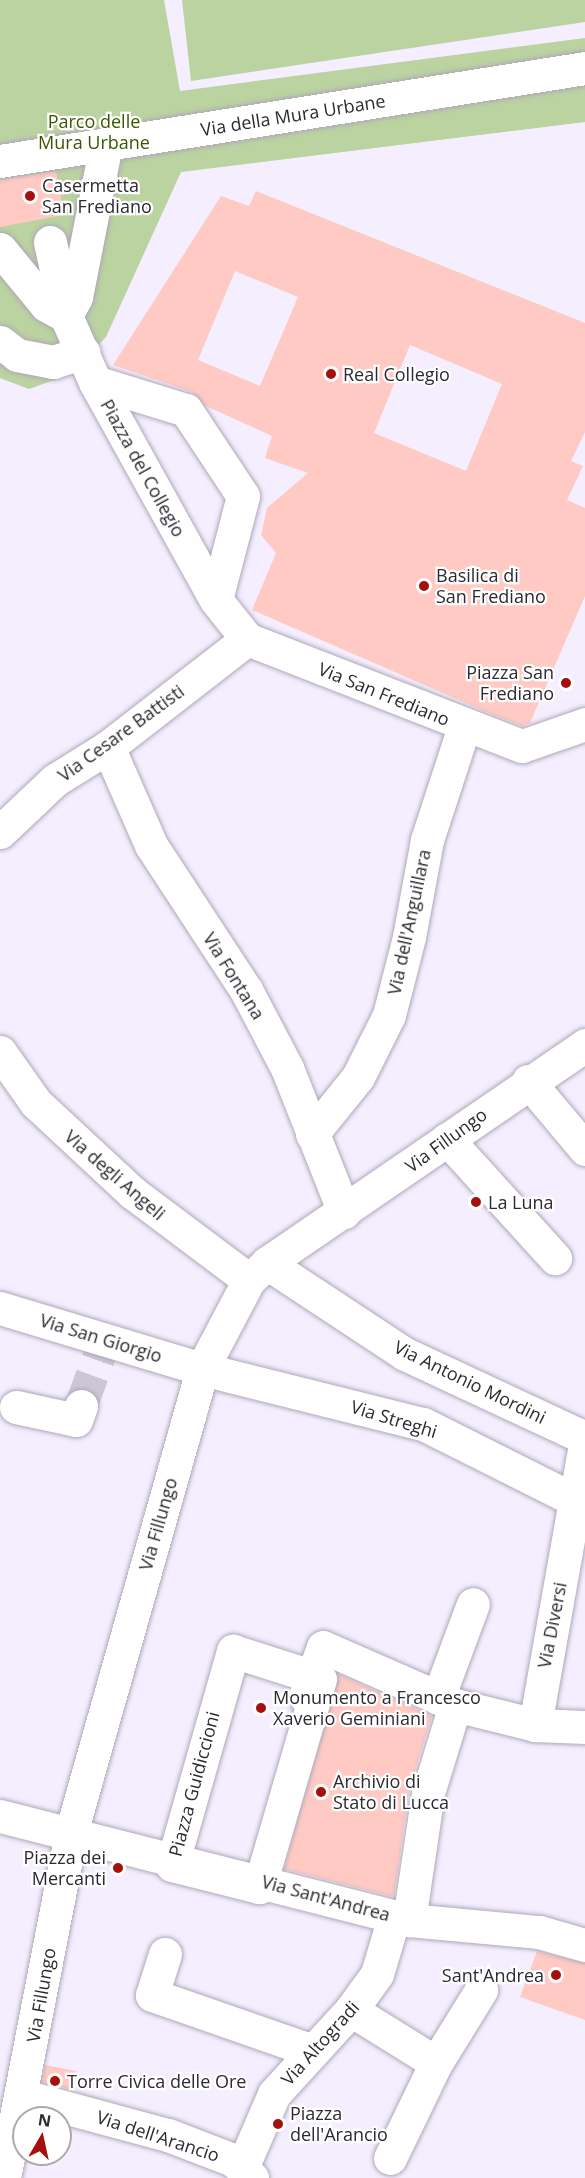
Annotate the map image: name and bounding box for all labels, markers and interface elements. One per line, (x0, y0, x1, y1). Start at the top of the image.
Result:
street label: Via della Mura Urbane (199, 90, 387, 140)
park label: Parco delle Mura Urbane (38, 111, 150, 154)
place label: Casermetta San Frediano (42, 175, 152, 218)
marker: Casermetta San Frediano (23, 189, 37, 203)
place label: Real Collegio (343, 363, 450, 385)
marker: Real Collegio (324, 367, 338, 381)
street label: Piazza del Collegio (96, 396, 190, 540)
place label: Basilica di San Frediano (436, 565, 546, 608)
marker: Basilica di San Frediano (417, 579, 431, 593)
street label: Via San Frediano (315, 658, 453, 730)
place label: Piazza San Frediano (466, 662, 554, 704)
marker: Piazza San Frediano (559, 676, 573, 690)
street label: Via Cesare Battisti (54, 680, 188, 786)
street label: Via dell'Anguillara (383, 847, 435, 997)
street label: Via Fontana (199, 928, 269, 1024)
street label: Via Fillungo (401, 1103, 491, 1177)
street label: Via degli Angeli (60, 1126, 170, 1224)
place label: La Luna (488, 1191, 554, 1213)
marker: La Luna (469, 1195, 483, 1209)
street label: Via San Giorgio (37, 1309, 165, 1367)
street label: Via Antonio Mordini (391, 1336, 549, 1428)
street label: Via Streghi (348, 1396, 440, 1442)
street label: Via Fillungo (134, 1475, 182, 1573)
street label: Via Diversi (533, 1580, 571, 1670)
place label: Monumento a Francesco Xaverio Geminiani (273, 1687, 481, 1730)
marker: Monumento a Francesco Xaverio Geminiani (254, 1701, 268, 1715)
street label: Piazza Guidiccioni (164, 1709, 224, 1859)
place label: Archivio di Stato di Lucca (333, 1771, 449, 1814)
marker: Archivio di Stato di Lucca (314, 1785, 328, 1799)
place label: Piazza dei Mercanti (23, 1847, 106, 1890)
marker: Piazza dei Mercanti (111, 1861, 125, 1875)
street label: Via Sant'Andrea (259, 1870, 393, 1926)
street label: Via Fillungo (22, 1946, 60, 2044)
place label: Sant'Andrea (442, 1964, 544, 1986)
marker: Sant'Andrea (549, 1968, 563, 1982)
street label: Via Altogradi (277, 1996, 363, 2090)
place label: Torre Civica delle Ore (67, 2070, 246, 2092)
marker: Torre Civica delle Ore (48, 2074, 62, 2088)
place label: Piazza dell'Arancio (290, 2103, 388, 2146)
north arrow (12, 2106, 72, 2166)
street label: Via dell'Arancio (94, 2106, 222, 2166)
text: N (36, 2108, 53, 2132)
marker: Piazza dell'Arancio (271, 2117, 285, 2131)

